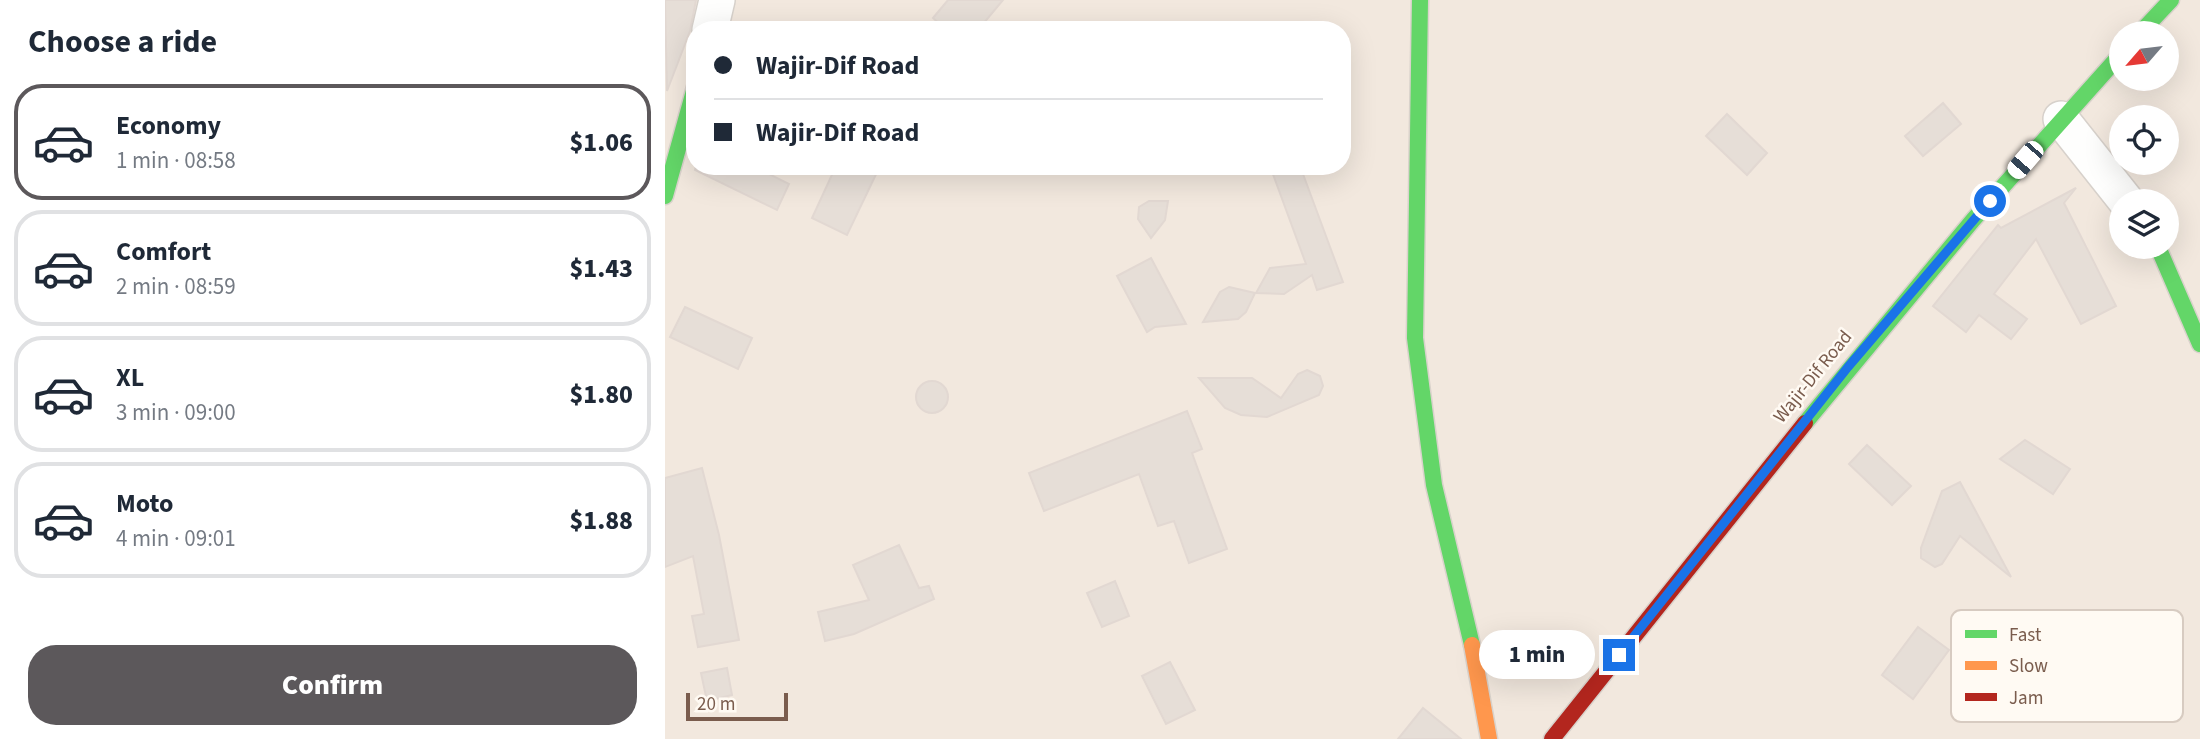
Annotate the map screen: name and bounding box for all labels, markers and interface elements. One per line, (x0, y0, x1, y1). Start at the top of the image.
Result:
text: Choose a ride (28, 19, 217, 65)
north arrow (2109, 21, 2179, 91)
map controls (2109, 21, 2179, 259)
text: Wajir-Dif Road (756, 47, 919, 84)
button: locate (2109, 105, 2179, 175)
text: Economy (116, 107, 221, 144)
icon: car (32, 111, 95, 174)
text: Wajir-Dif Road (756, 114, 919, 151)
text: $1.06 (569, 124, 633, 161)
car (2004, 137, 2047, 183)
text: 1 min · 08:58 (116, 144, 236, 177)
route start (1974, 185, 2006, 217)
button: layers (2109, 189, 2179, 259)
text: Comfort (116, 233, 211, 270)
icon: car (32, 237, 95, 300)
text: $1.43 (569, 250, 633, 287)
text: 2 min · 08:59 (116, 270, 236, 303)
street label: Wajir-Dif Road (1767, 325, 1859, 429)
text: XL (116, 359, 144, 396)
icon: car (32, 363, 95, 426)
text: $1.80 (569, 376, 633, 413)
text: 3 min · 09:00 (116, 396, 236, 429)
text: Moto (116, 485, 173, 522)
icon: car (32, 489, 95, 552)
text: $1.88 (569, 502, 633, 539)
text: 4 min · 09:01 (116, 522, 236, 555)
legend (1951, 610, 2183, 722)
text: Fast (2009, 622, 2042, 649)
callout: 1 min (1479, 630, 1595, 680)
text: 1 min (1509, 638, 1565, 671)
route end (1603, 639, 1635, 671)
button: Confirm (28, 645, 637, 725)
text: Slow (2009, 653, 2048, 680)
text: Jam (2009, 685, 2043, 712)
scale bar (686, 690, 787, 722)
text: 20 m (697, 691, 735, 718)

